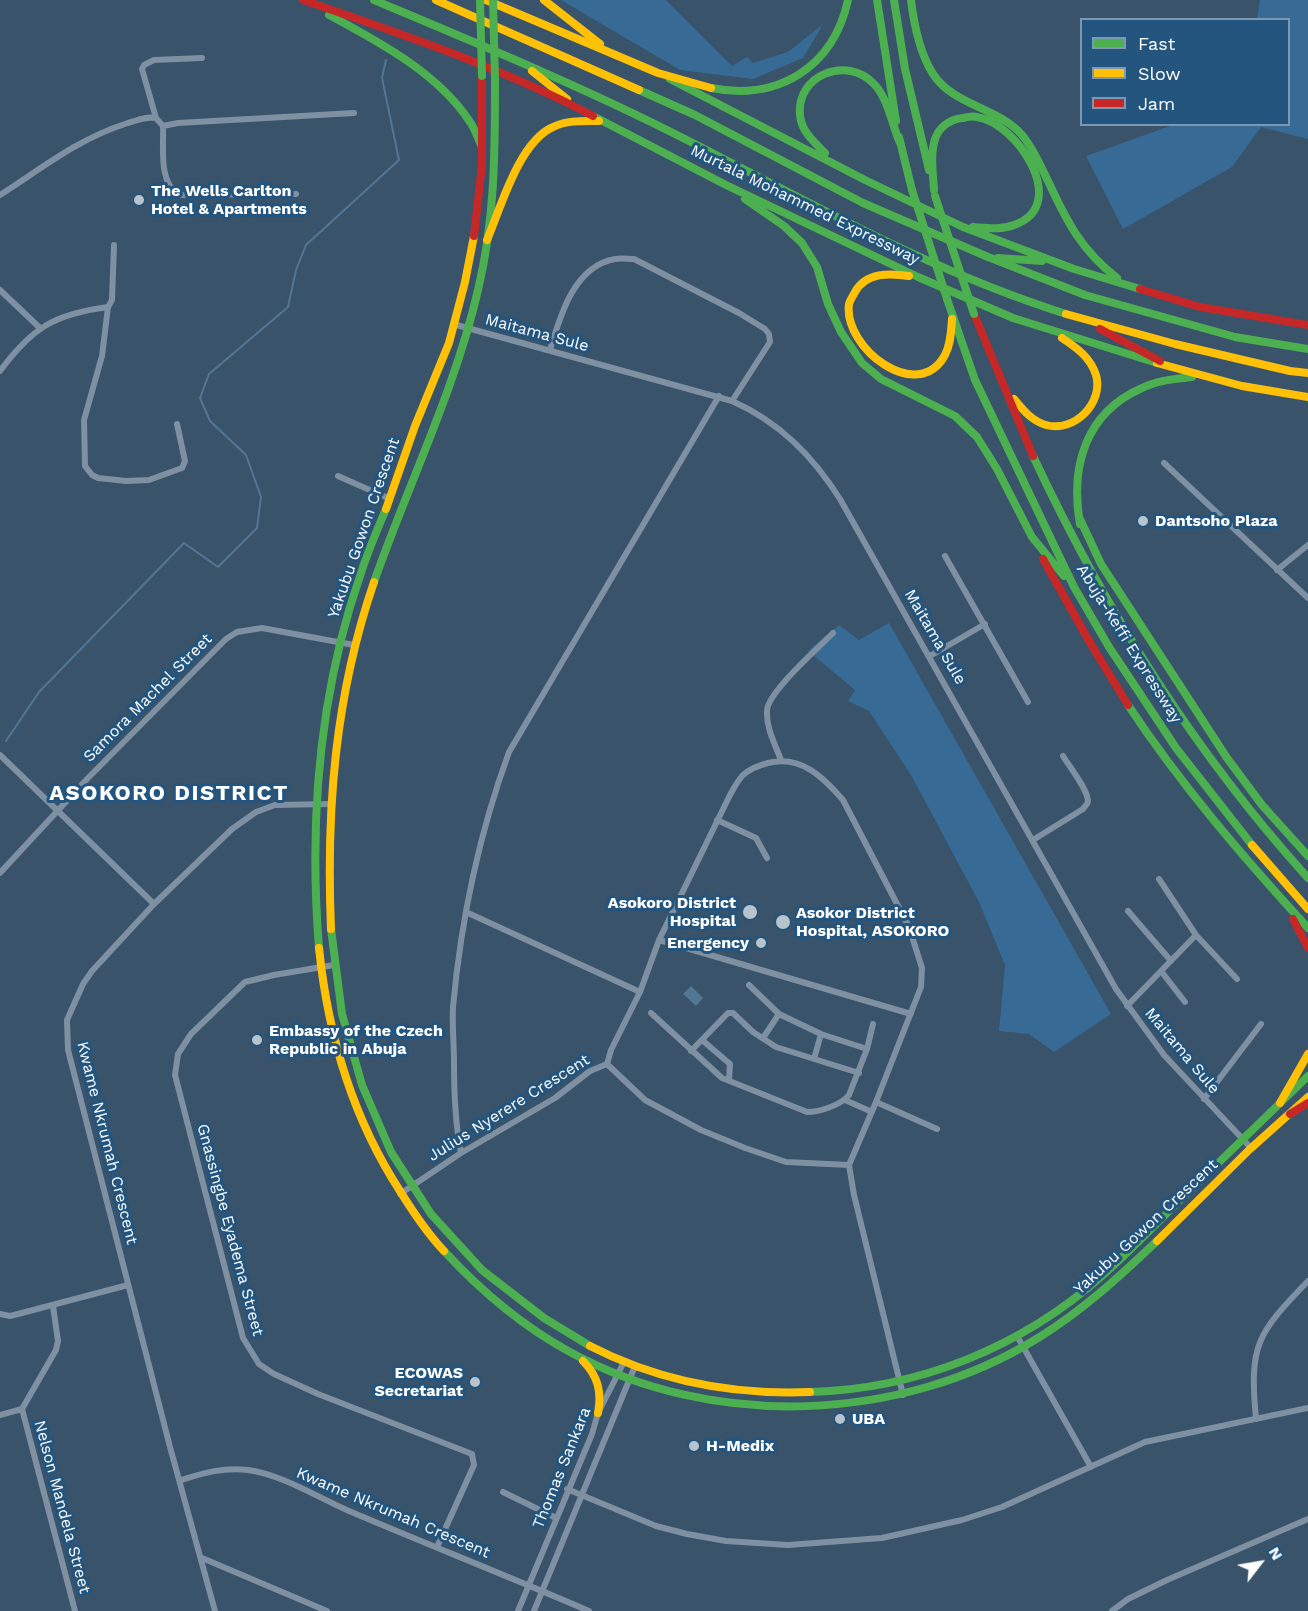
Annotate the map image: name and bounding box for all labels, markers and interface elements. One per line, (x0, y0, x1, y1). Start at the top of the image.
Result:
legend (1080, 18, 1290, 126)
text: Fast (1138, 33, 1175, 54)
text: Slow (1138, 63, 1181, 84)
text: Jam (1138, 93, 1175, 114)
street label: Murtala Mohammed Expressway (687, 141, 923, 269)
place label: The Wells Carlton Hotel & Apartments (151, 181, 307, 219)
marker: The Wells Carlton Hotel & Apartments (132, 193, 146, 207)
street label: Maitama Sule (483, 310, 591, 356)
street label: Yakubu Gowon Crescent (324, 435, 404, 621)
place label: Dantsoho Plaza (1155, 511, 1277, 531)
marker: Dantsoho Plaza (1136, 514, 1150, 528)
street label: Abuja-Keffi Expressway (1072, 561, 1186, 727)
street label: Maitama Sule (900, 586, 970, 688)
street label: Samora Machel Street (80, 630, 216, 766)
district label: ASOKORO DISTRICT (49, 781, 289, 807)
place label: Asokoro District Hospital (608, 893, 736, 931)
marker: Asokoro District Hospital (741, 903, 759, 921)
place label: Asokor District Hospital, ASOKORO (796, 903, 949, 941)
marker: Asokor District Hospital, ASOKORO (774, 913, 792, 931)
place label: Energency (667, 933, 749, 953)
marker: Energency (754, 936, 768, 950)
street label: Maitama Sule (1140, 1004, 1224, 1098)
place label: Embassy of the Czech Republic in Abuja (269, 1021, 443, 1059)
marker: Embassy of the Czech Republic in Abuja (250, 1033, 264, 1047)
street label: Kwame Nkrumah Crescent (72, 1040, 142, 1246)
street label: Julius Nyerere Crescent (425, 1050, 593, 1166)
street label: Gnassingbe Eyadema Street (192, 1122, 268, 1338)
street label: Yakubu Gowon Crescent (1070, 1155, 1222, 1299)
place label: ECOWAS Secretariat (375, 1363, 463, 1401)
marker: ECOWAS Secretariat (468, 1375, 482, 1389)
street label: Thomas Sankara (529, 1404, 595, 1532)
place label: UBA (852, 1409, 885, 1429)
marker: UBA (833, 1412, 847, 1426)
street label: Nelson Mandela Street (30, 1418, 94, 1596)
place label: H-Medix (706, 1436, 774, 1456)
marker: H-Medix (687, 1439, 701, 1453)
street label: Kwame Nkrumah Crescent (293, 1463, 493, 1563)
north arrow (1230, 1533, 1290, 1593)
text: N (1265, 1543, 1287, 1563)

